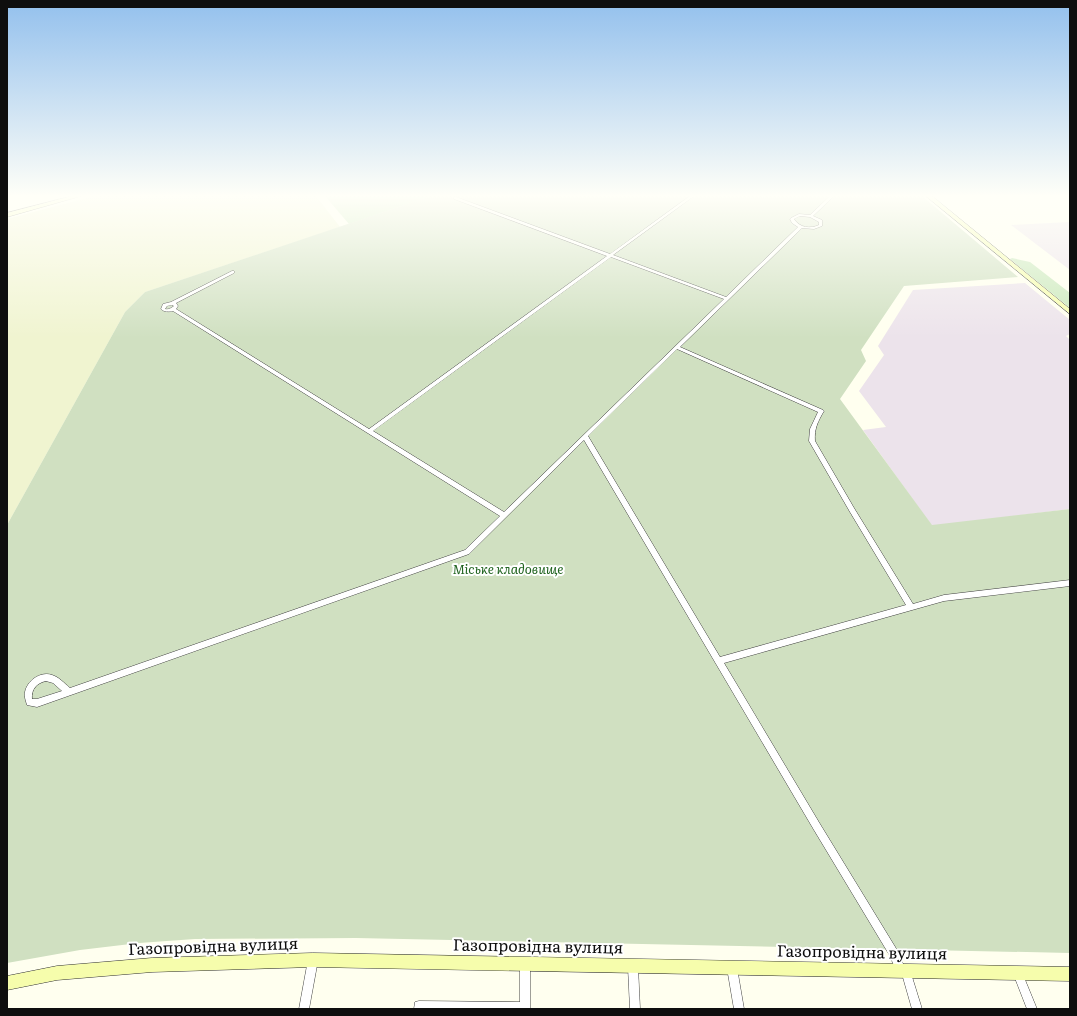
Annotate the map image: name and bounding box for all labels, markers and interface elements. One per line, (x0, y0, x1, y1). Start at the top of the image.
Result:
park label: Міське кладовище (452, 559, 564, 578)
street label: Газопровідна вулиця (127, 930, 298, 960)
street label: Газопровідна вулиця (453, 932, 623, 958)
street label: Газопровідна вулиця (777, 938, 947, 964)

